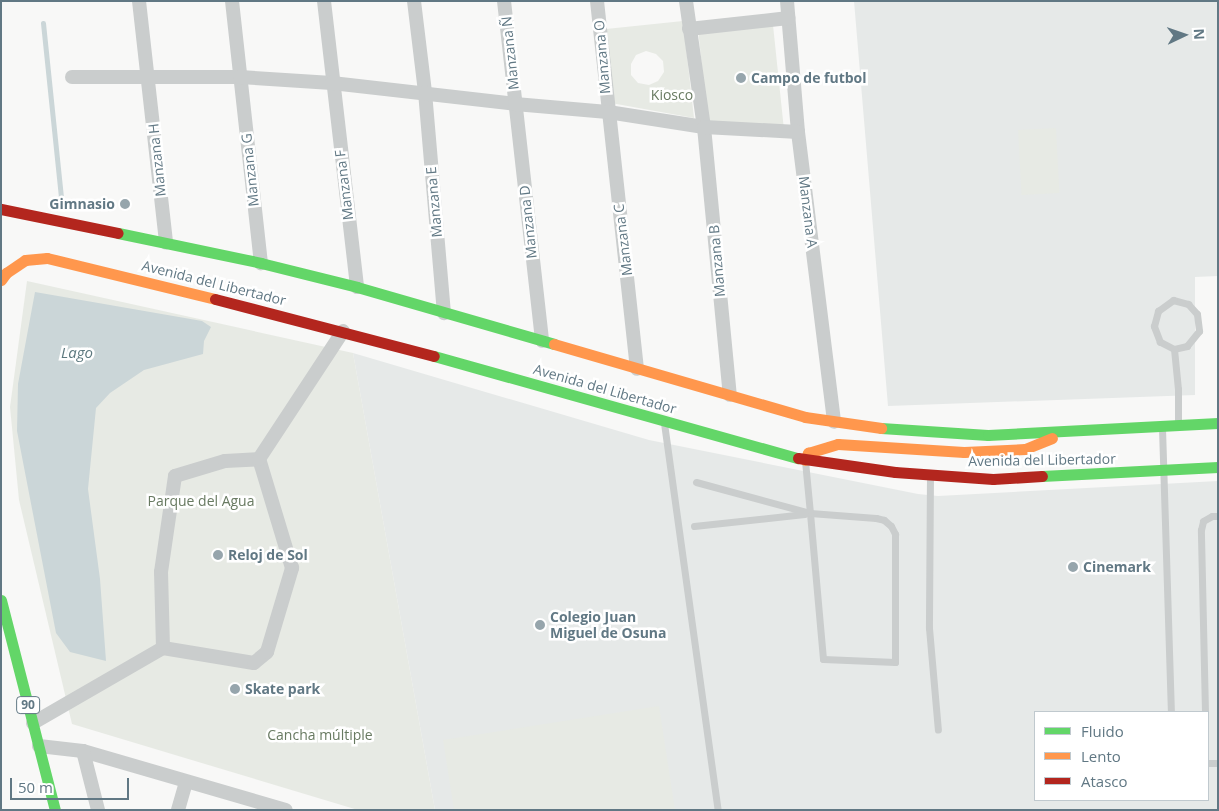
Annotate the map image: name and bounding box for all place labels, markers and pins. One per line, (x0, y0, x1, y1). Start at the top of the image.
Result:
place label: Campo de futbol (751, 70, 867, 86)
marker: Campo de futbol (735, 72, 747, 84)
place label: Gimnasio (49, 196, 115, 212)
marker: Gimnasio (119, 198, 131, 210)
place label: Reloj de Sol (228, 547, 308, 563)
marker: Reloj de Sol (212, 549, 224, 561)
place label: Cinemark (1083, 559, 1151, 575)
marker: Cinemark (1067, 561, 1079, 573)
place label: Colegio Juan Miguel de Osuna (550, 609, 666, 642)
marker: Colegio Juan Miguel de Osuna (534, 619, 546, 631)
place label: Skate park (245, 681, 320, 697)
marker: Skate park (229, 683, 241, 695)

